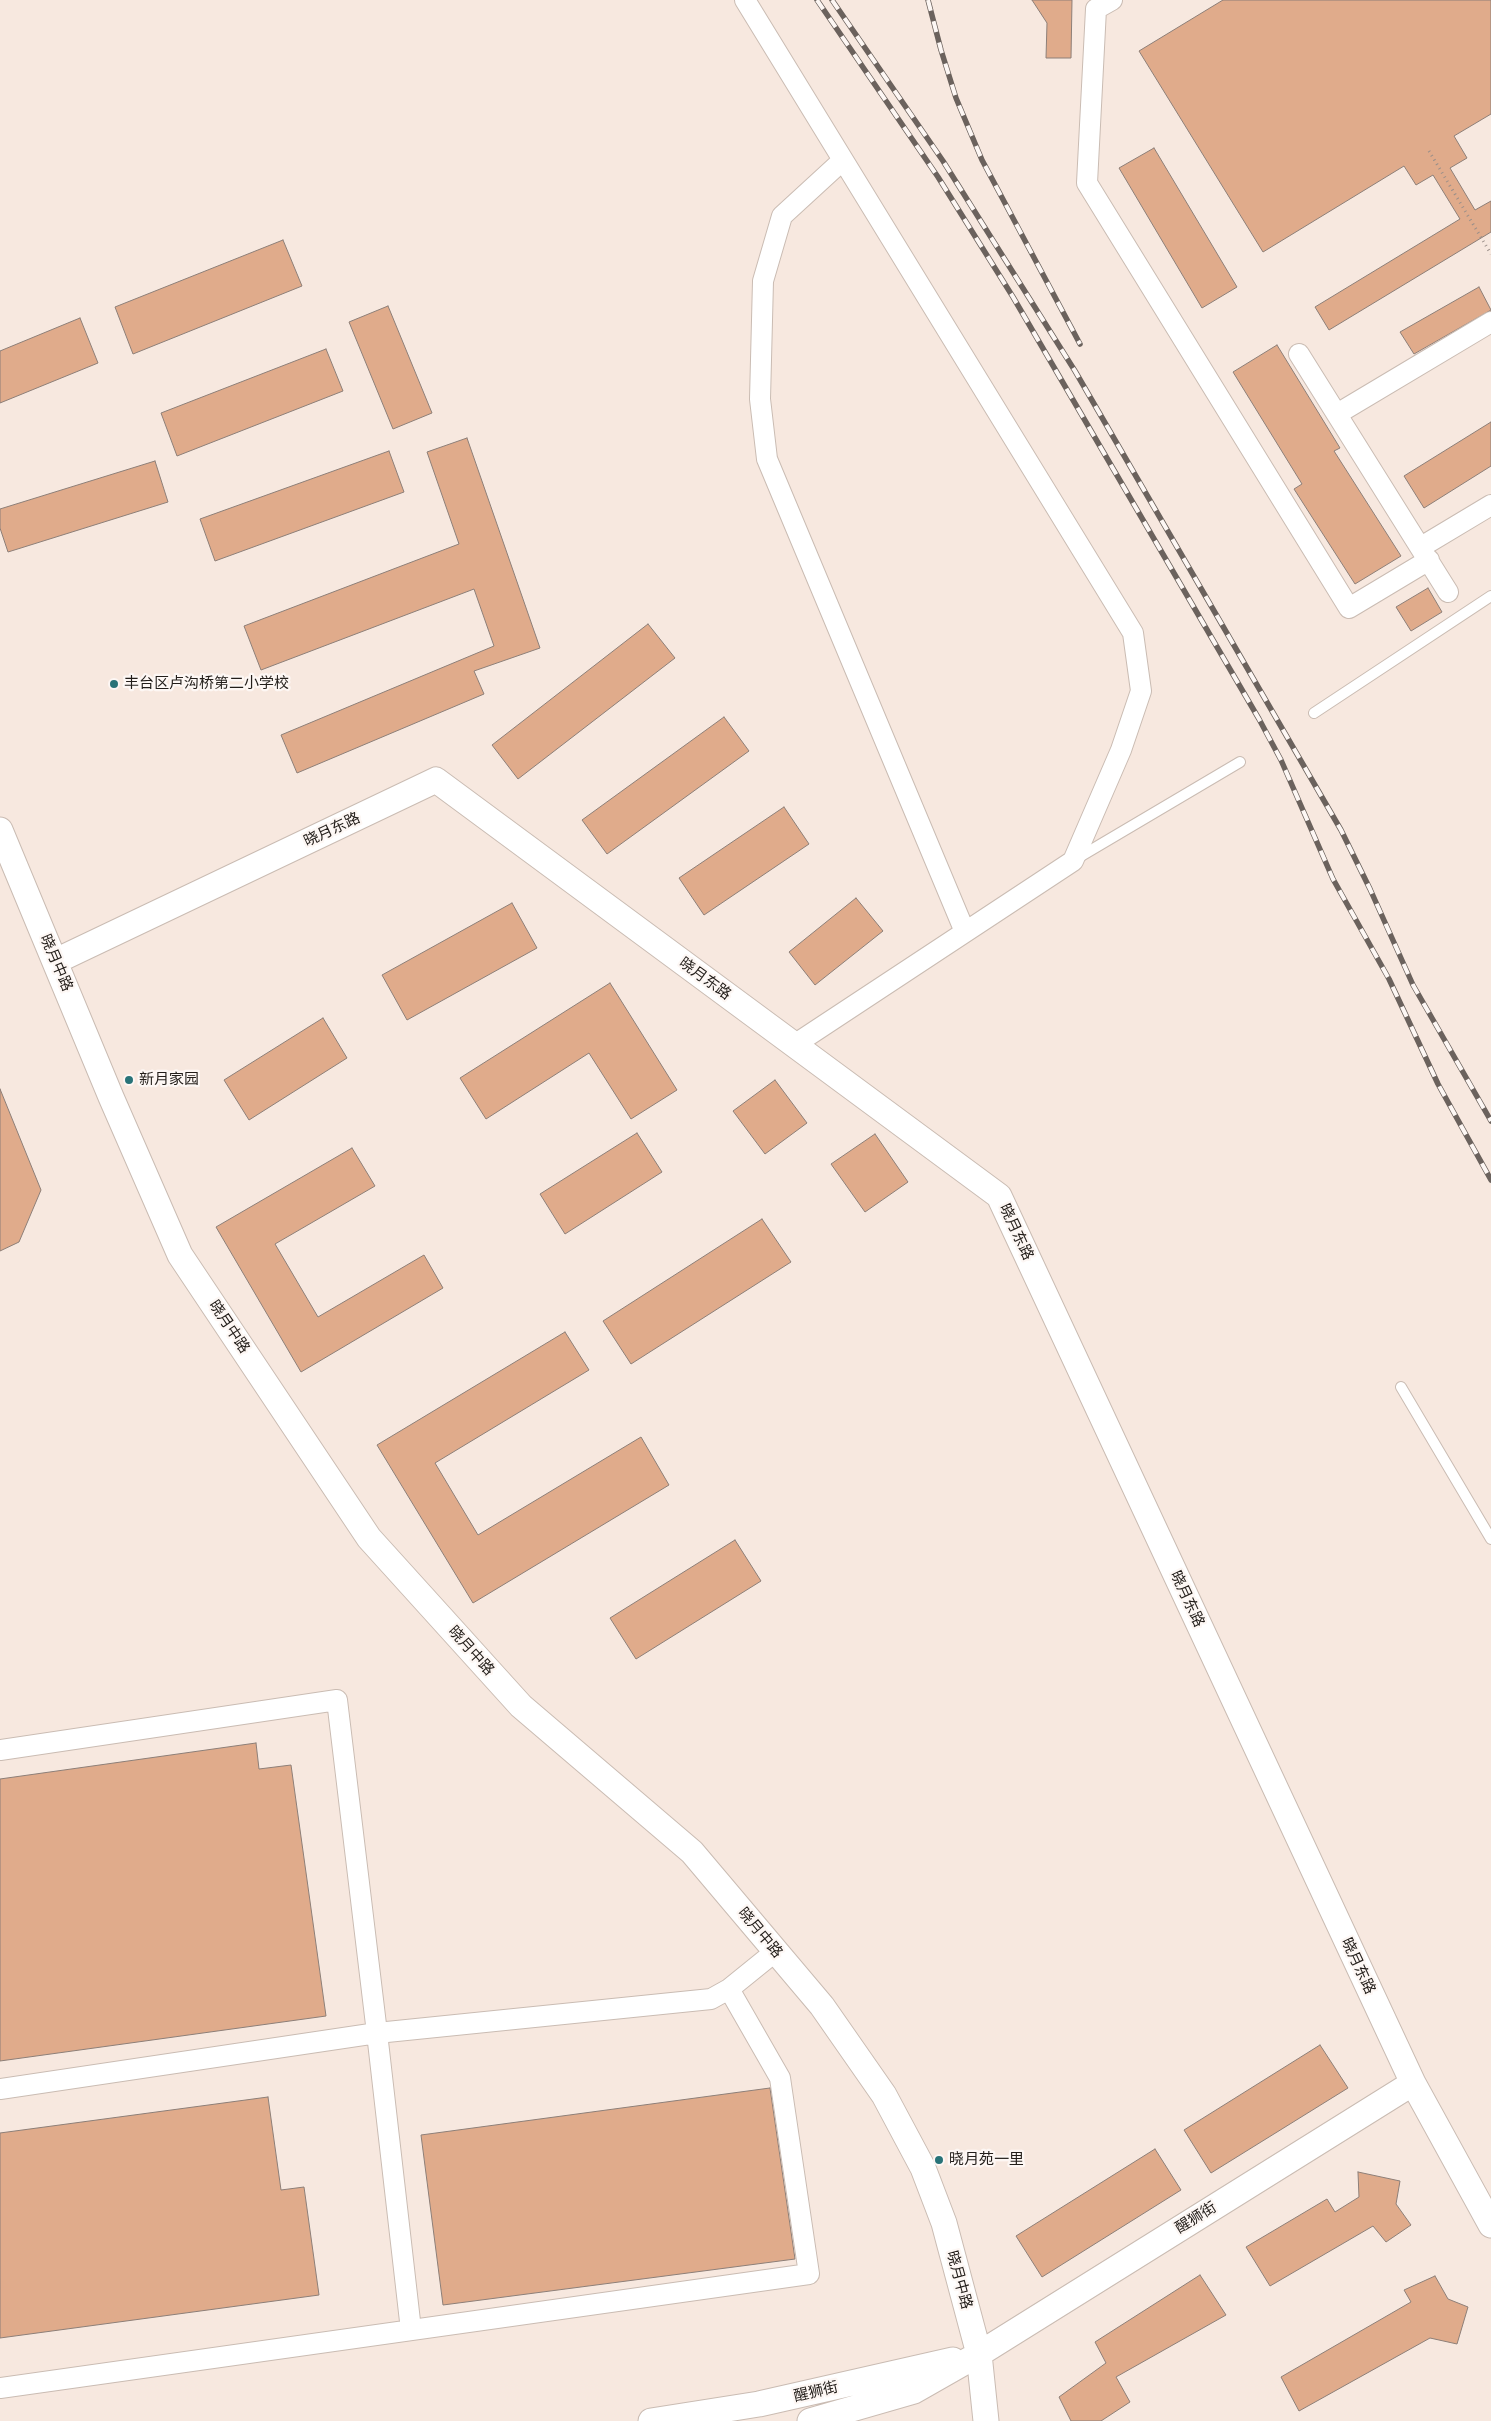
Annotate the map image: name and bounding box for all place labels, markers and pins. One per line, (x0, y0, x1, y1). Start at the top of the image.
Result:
place label: 丰台区卢沟桥第二小学校 (124, 675, 289, 693)
marker: 丰台区卢沟桥第二小学校 (108, 678, 120, 690)
place label: 新月家园 (139, 1071, 199, 1089)
marker: 新月家园 (123, 1074, 135, 1086)
place label: 晓月苑一里 (949, 2151, 1024, 2169)
marker: 晓月苑一里 (933, 2154, 945, 2166)

